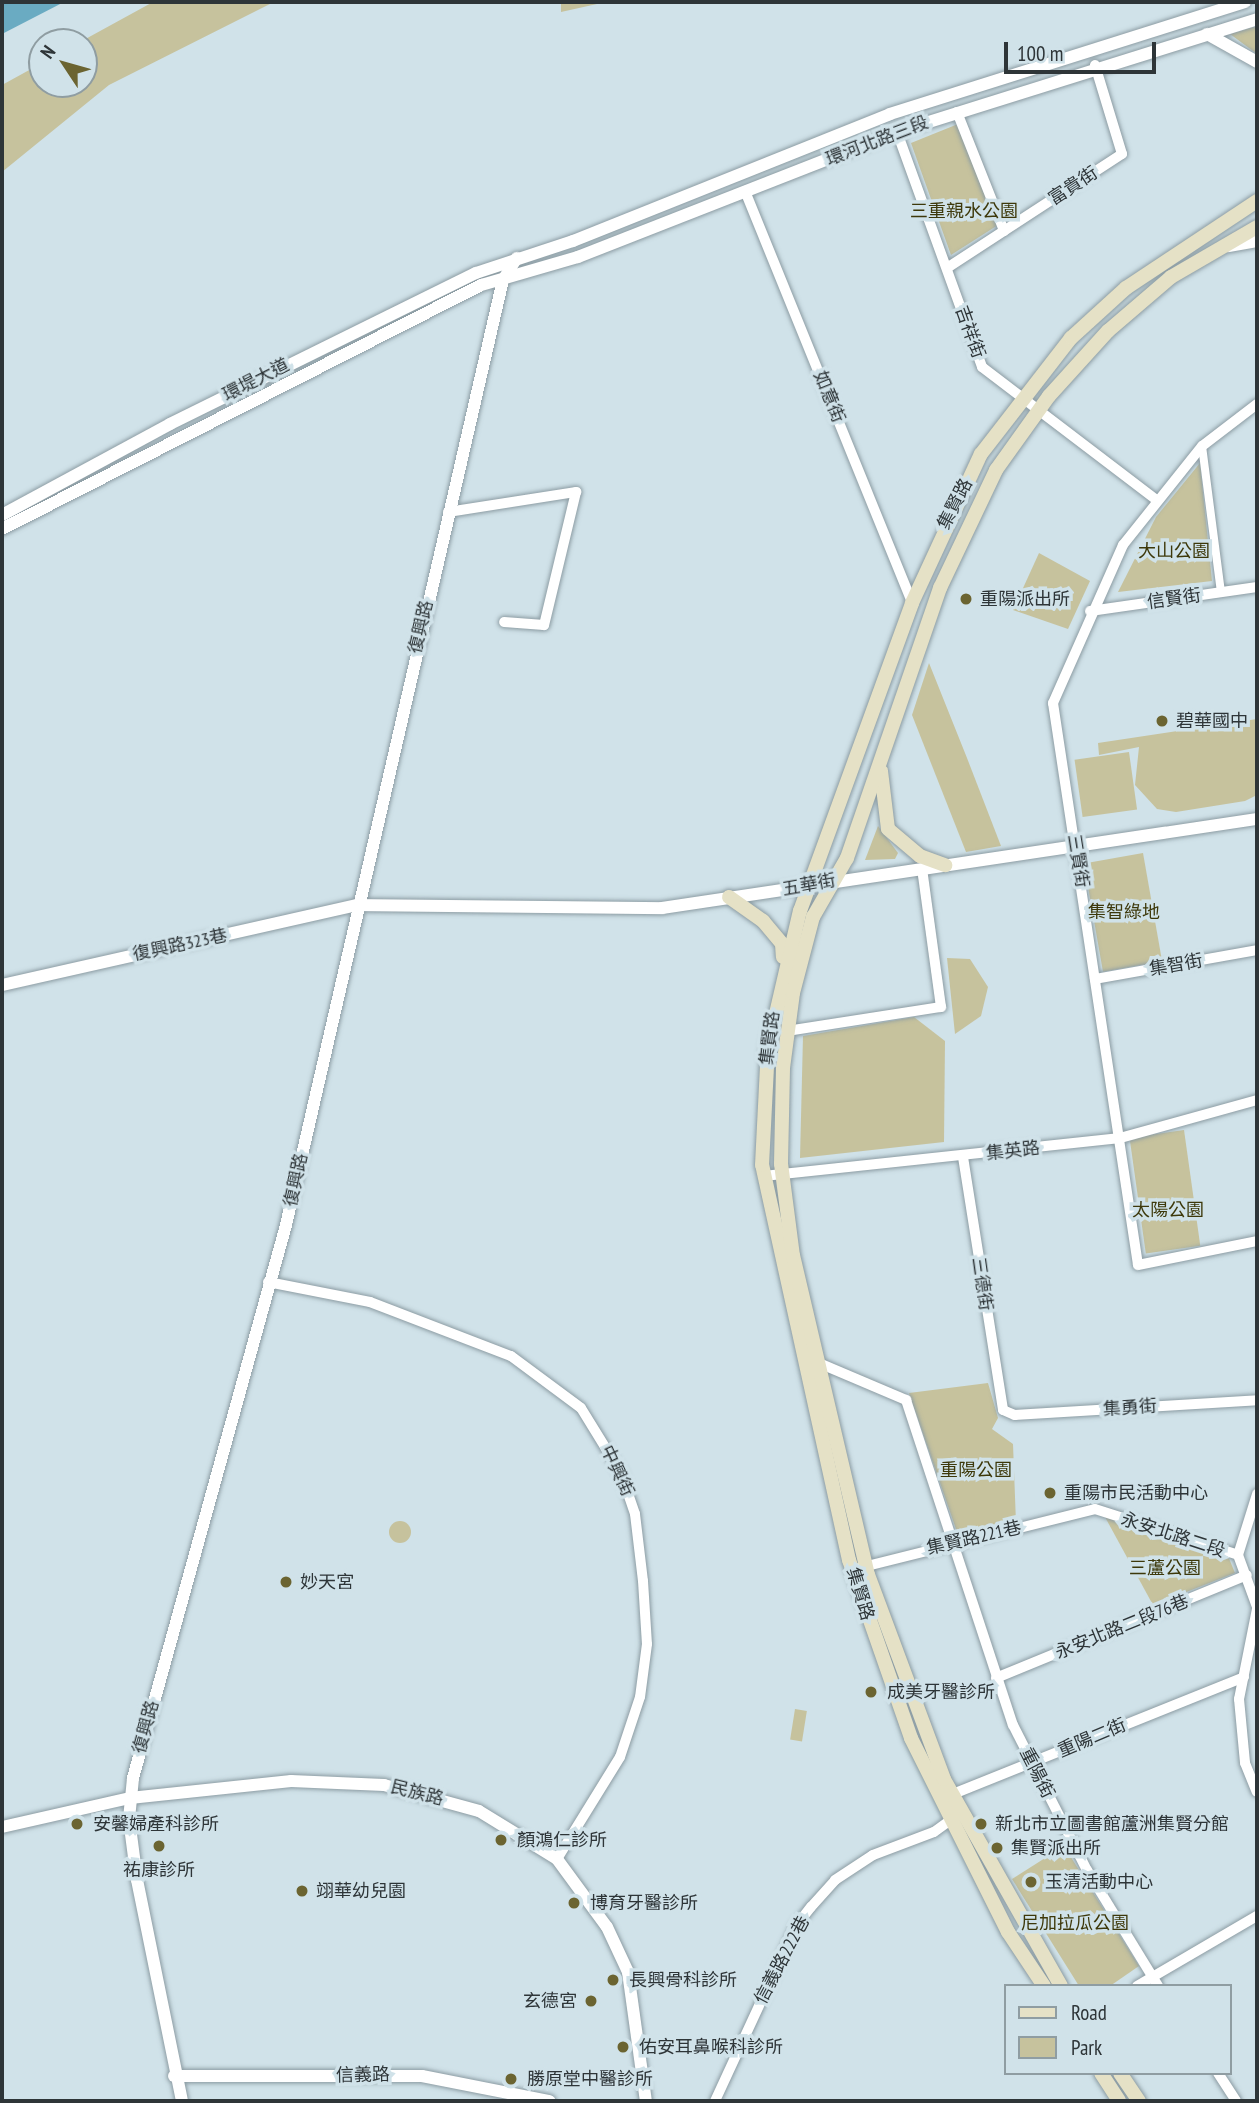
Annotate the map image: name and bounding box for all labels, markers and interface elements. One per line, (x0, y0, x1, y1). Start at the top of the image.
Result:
north arrow (28, 28, 98, 98)
scale bar (1007, 28, 1159, 72)
text: 100 m (1017, 40, 1063, 67)
text: N (35, 41, 60, 63)
street label: 環河北路三段 (823, 112, 931, 170)
street label: 富貴街 (1044, 162, 1102, 210)
park label: 三重親水公園 (910, 200, 1018, 222)
street label: 吉祥街 (951, 303, 989, 361)
street label: 環堤大道 (219, 354, 293, 406)
street label: 如意街 (809, 368, 849, 426)
street label: 集賢路 (933, 475, 977, 533)
park label: 大山公園 (1138, 540, 1210, 562)
street label: 信賢街 (1146, 585, 1202, 613)
place label: 重陽派出所 (980, 588, 1070, 610)
marker: 重陽派出所 (958, 591, 974, 607)
street label: 復興路 (404, 598, 438, 656)
place label: 碧華國中 (1176, 710, 1248, 732)
marker: 碧華國中 (1154, 713, 1170, 729)
street label: 三賢街 (1063, 833, 1093, 889)
street label: 五華街 (781, 870, 837, 900)
park label: 集智綠地 (1088, 901, 1160, 923)
street label: 復興路323巷 (131, 924, 229, 966)
street label: 集智街 (1148, 950, 1204, 980)
street label: 集賢路 (756, 1010, 784, 1066)
street label: 集英路 (985, 1137, 1041, 1165)
street label: 復興路 (280, 1151, 312, 1209)
park label: 太陽公園 (1132, 1199, 1204, 1221)
street label: 三德街 (968, 1256, 996, 1312)
street label: 集勇街 (1102, 1395, 1158, 1421)
street label: 中興街 (596, 1442, 638, 1500)
park label: 重陽公園 (940, 1459, 1012, 1481)
place label: 重陽市民活動中心 (1064, 1482, 1208, 1504)
marker: 重陽市民活動中心 (1042, 1485, 1058, 1501)
street label: 永安北路二段 (1118, 1508, 1228, 1562)
street label: 集賢路221巷 (925, 1517, 1023, 1559)
park label: 三蘆公園 (1129, 1557, 1201, 1579)
street label: 集賢路 (842, 1565, 878, 1623)
place label: 妙天宮 (300, 1571, 354, 1593)
marker: 妙天宮 (278, 1574, 294, 1590)
street label: 永安北路二段76巷 (1052, 1590, 1192, 1664)
place label: 成美牙醫診所 (887, 1681, 995, 1703)
marker: 成美牙醫診所 (861, 1682, 881, 1702)
street label: 復興路 (129, 1698, 163, 1756)
street label: 重陽二街 (1055, 1714, 1129, 1762)
street label: 重陽街 (1015, 1744, 1059, 1802)
street label: 民族路 (388, 1776, 446, 1810)
place label: 安馨婦產科診所 (93, 1813, 219, 1835)
place label: 新北市立圖書館蘆洲集賢分館 (995, 1813, 1229, 1835)
marker: 安馨婦產科診所 (67, 1814, 87, 1834)
marker: 新北市立圖書館蘆洲集賢分館 (973, 1816, 989, 1832)
place label: 顏鴻仁診所 (517, 1829, 607, 1851)
marker: 顏鴻仁診所 (491, 1830, 511, 1850)
marker: 祐康診所 (149, 1836, 169, 1856)
place label: 集賢派出所 (1011, 1837, 1101, 1859)
marker: 集賢派出所 (989, 1840, 1005, 1856)
place label: 祐康診所 (123, 1859, 195, 1881)
place label: 玉清活動中心 (1045, 1871, 1153, 1893)
marker: 玉清活動中心 (1023, 1874, 1039, 1890)
place label: 翊華幼兒園 (316, 1880, 406, 1902)
marker: 翊華幼兒園 (294, 1883, 310, 1899)
place label: 博育牙醫診所 (590, 1892, 698, 1914)
marker: 博育牙醫診所 (564, 1893, 584, 1913)
street label: 信義路222巷 (750, 1912, 814, 2008)
park label: 尼加拉瓜公園 (1021, 1912, 1129, 1934)
place label: 長興骨科診所 (629, 1969, 737, 1991)
marker: 長興骨科診所 (603, 1970, 623, 1990)
legend (1004, 1984, 1231, 2075)
place label: 玄德宮 (523, 1990, 577, 2012)
marker: 玄德宮 (583, 1993, 599, 2009)
text: Road (1071, 1999, 1107, 2026)
text: Park (1071, 2034, 1102, 2061)
place label: 佑安耳鼻喉科診所 (639, 2036, 783, 2058)
marker: 佑安耳鼻喉科診所 (613, 2037, 633, 2057)
street label: 信義路 (336, 2064, 390, 2086)
place label: 勝原堂中醫診所 (527, 2068, 653, 2090)
marker: 勝原堂中醫診所 (501, 2069, 521, 2089)

